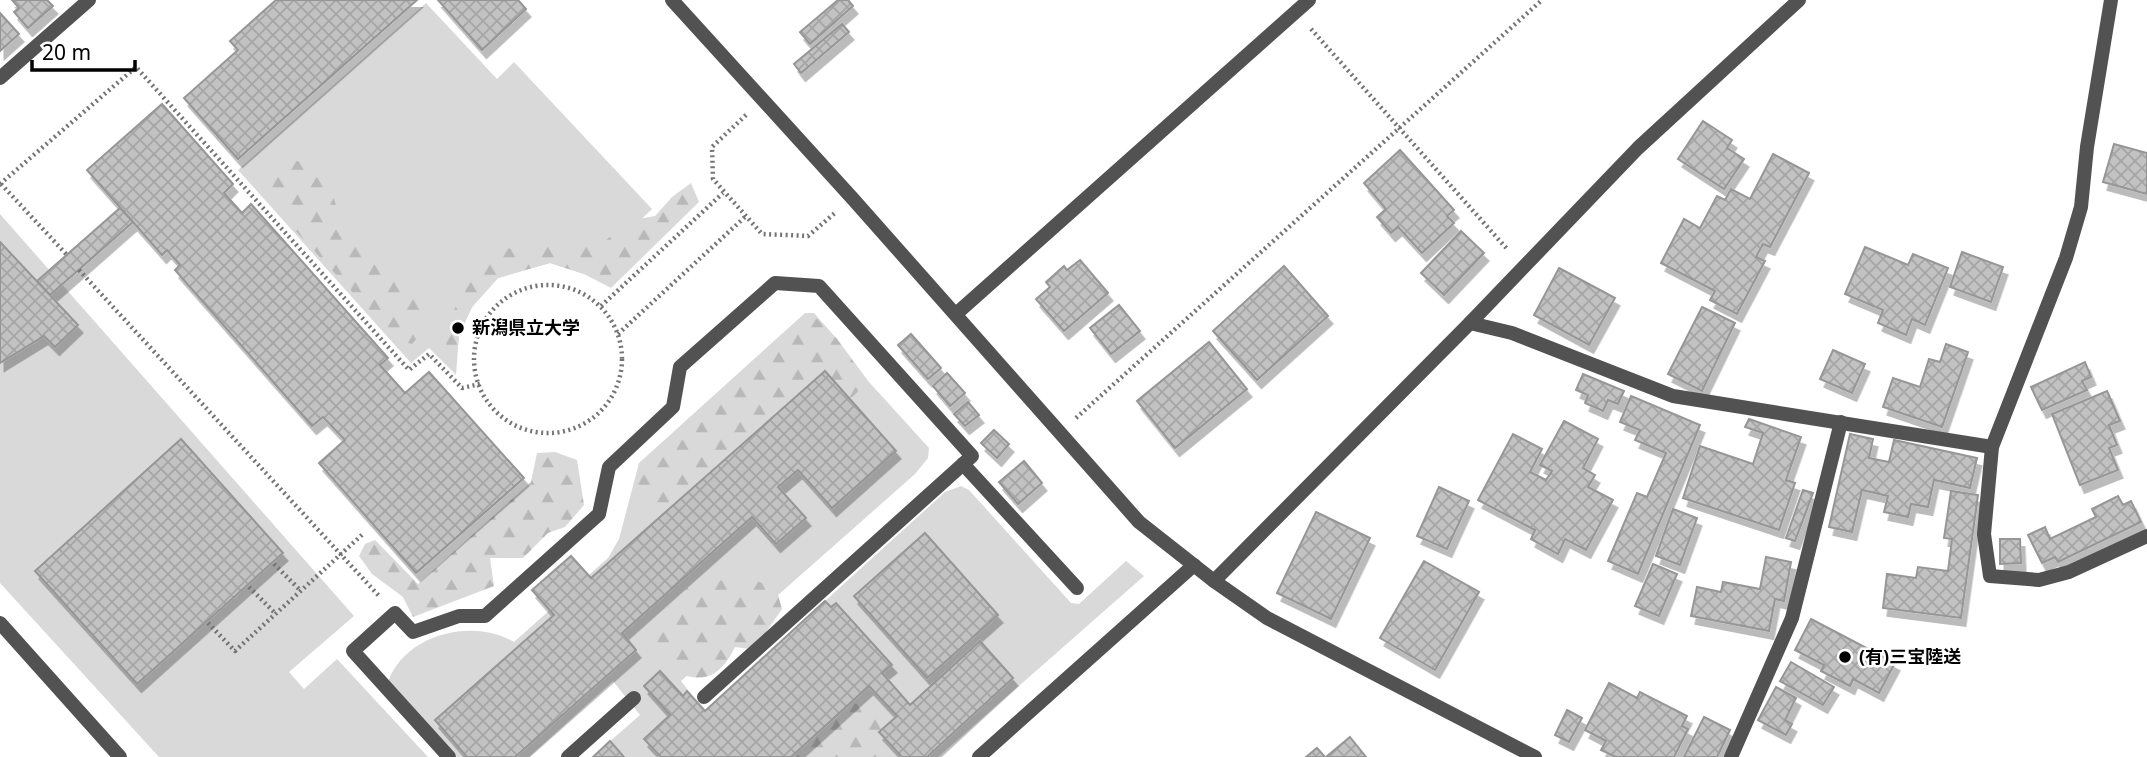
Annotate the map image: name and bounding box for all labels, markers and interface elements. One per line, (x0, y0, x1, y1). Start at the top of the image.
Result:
scale bar (32, 28, 135, 72)
text: 20 m (42, 38, 91, 66)
place label: 新潟県立大学 (472, 315, 580, 339)
marker: 新潟県立大学 (450, 320, 466, 336)
place label: (有)三宝陸送 (1859, 644, 1961, 668)
marker: (有)三宝陸送 (1837, 649, 1853, 665)

